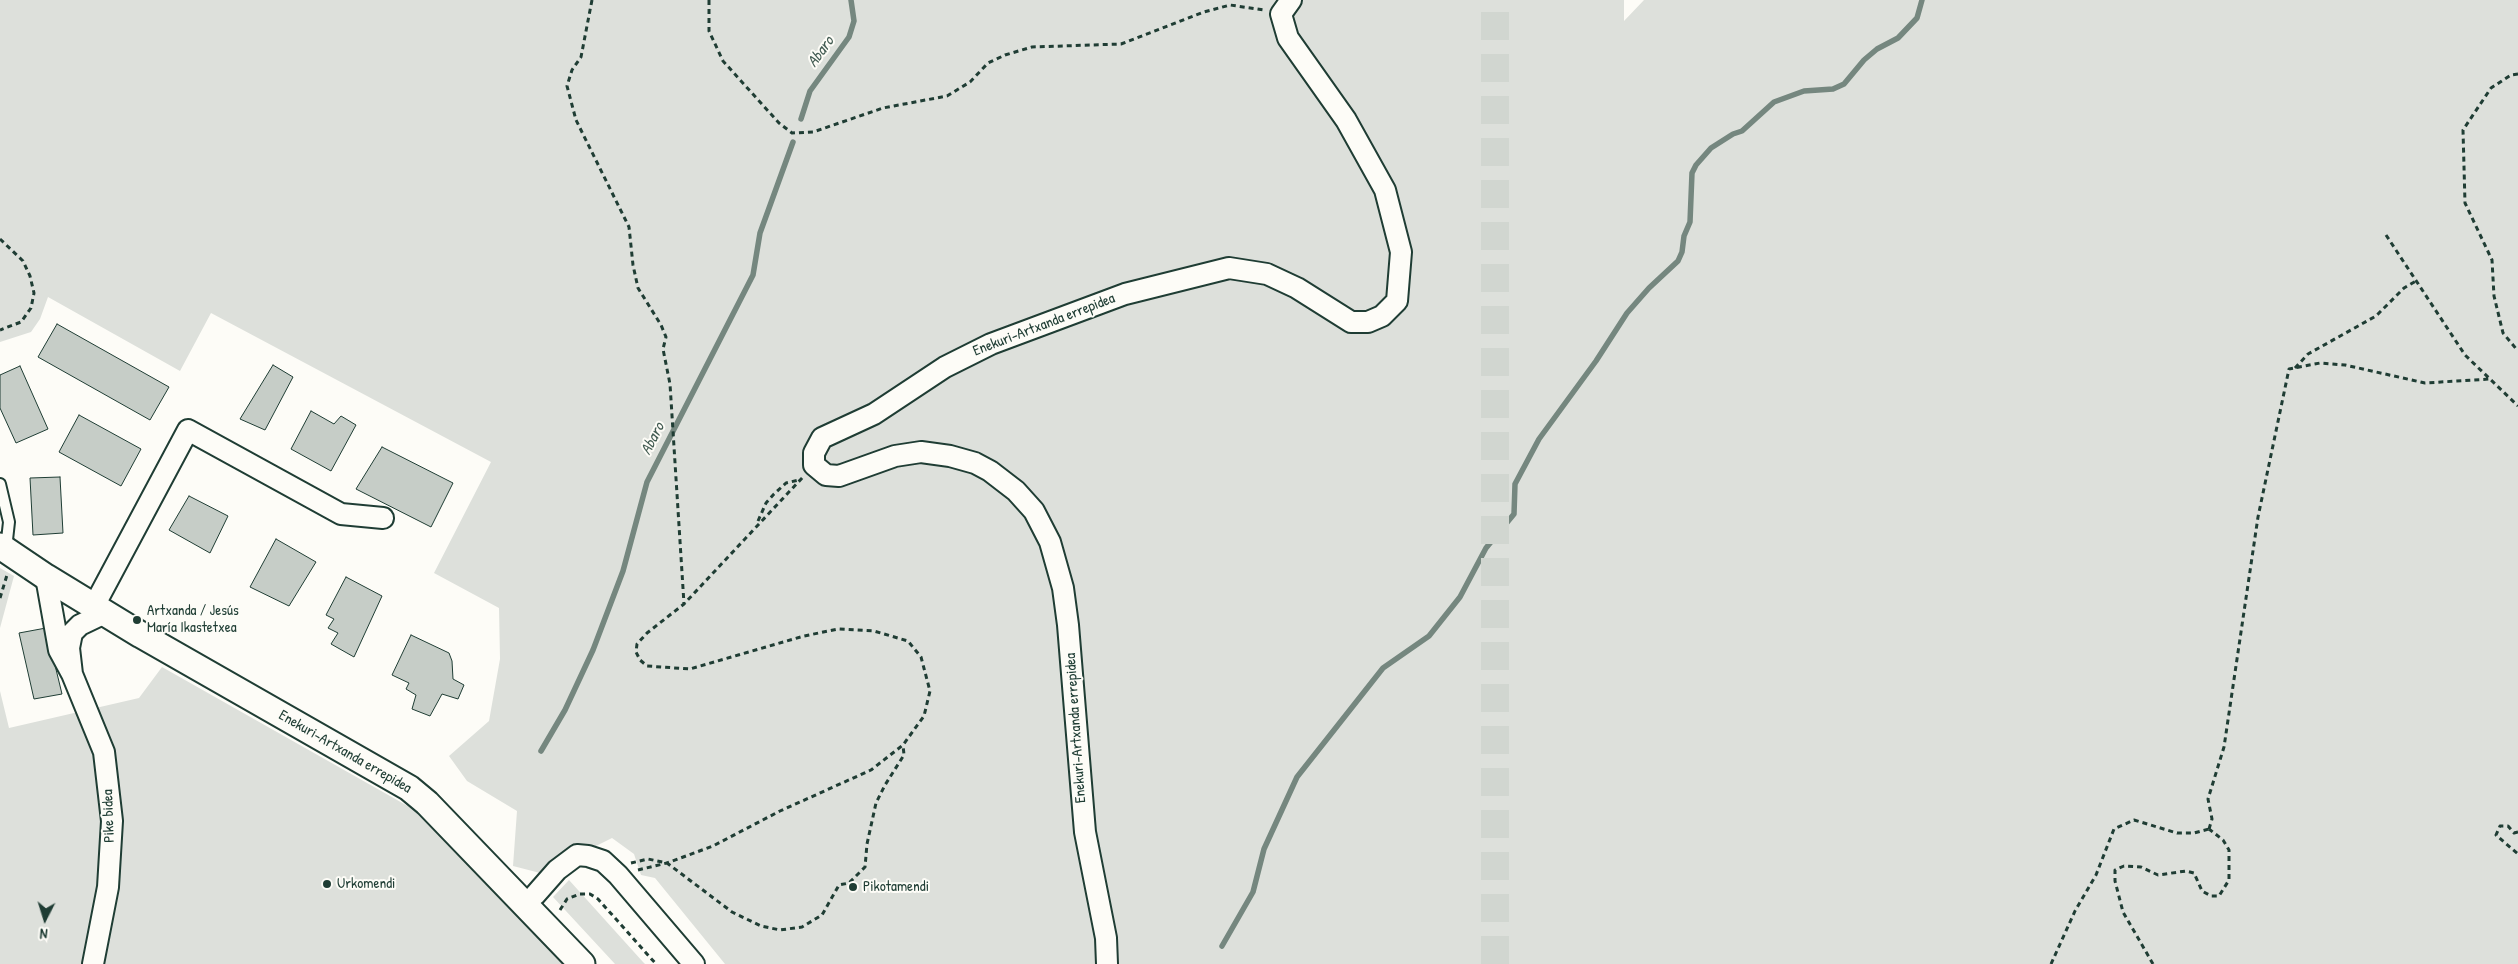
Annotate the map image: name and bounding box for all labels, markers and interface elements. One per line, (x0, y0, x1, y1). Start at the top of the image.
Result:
water label: Abaro (803, 33, 839, 71)
street label: Enekuri-Artxanda errepidea (970, 290, 1118, 360)
water label: Abaro (637, 420, 669, 458)
place label: Artxanda / Jesús María Ikastetxea (147, 602, 239, 637)
marker: Artxanda / Jesús María Ikastetxea (131, 614, 143, 626)
street label: Enekuri-Artxanda errepidea (1062, 652, 1090, 804)
street label: Enekuri-Artxanda errepidea (275, 707, 415, 797)
street label: Pike bidea (99, 789, 119, 843)
place label: Urkomendi (337, 875, 395, 893)
marker: Urkomendi (321, 878, 333, 890)
place label: Pikotamendi (863, 878, 929, 896)
marker: Pikotamendi (847, 881, 859, 893)
north arrow (20, 894, 70, 944)
text: N (39, 925, 48, 944)

